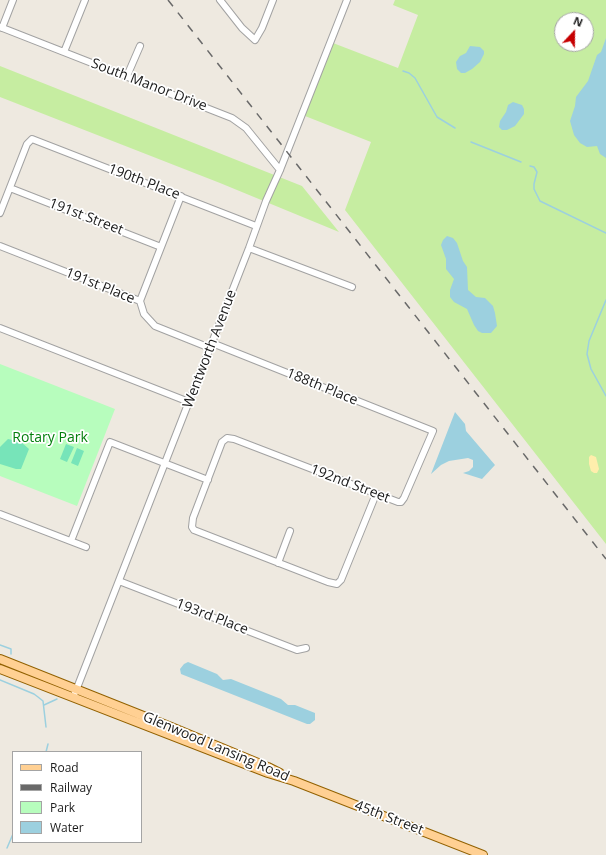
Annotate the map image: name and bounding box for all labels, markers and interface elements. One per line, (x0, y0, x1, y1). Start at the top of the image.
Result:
north arrow (554, 12, 594, 52)
text: N (571, 13, 585, 30)
street label: South Manor Drive (89, 55, 209, 115)
street label: 190th Place (106, 161, 182, 203)
street label: 191st Street (46, 195, 126, 239)
street label: 191st Place (63, 264, 137, 308)
street label: Wentworth Avenue (180, 287, 240, 411)
street label: 188th Place (284, 365, 360, 409)
park label: Rotary Park (12, 430, 88, 446)
street label: 192nd Street (308, 461, 392, 507)
street label: 193rd Place (173, 595, 251, 639)
street label: Glenwood Lansing Road (140, 709, 292, 785)
legend (12, 751, 142, 843)
text: Road (50, 759, 79, 776)
text: Railway (50, 779, 92, 796)
street label: 45th Street (352, 797, 426, 839)
text: Park (50, 799, 75, 816)
text: Water (50, 819, 84, 836)

